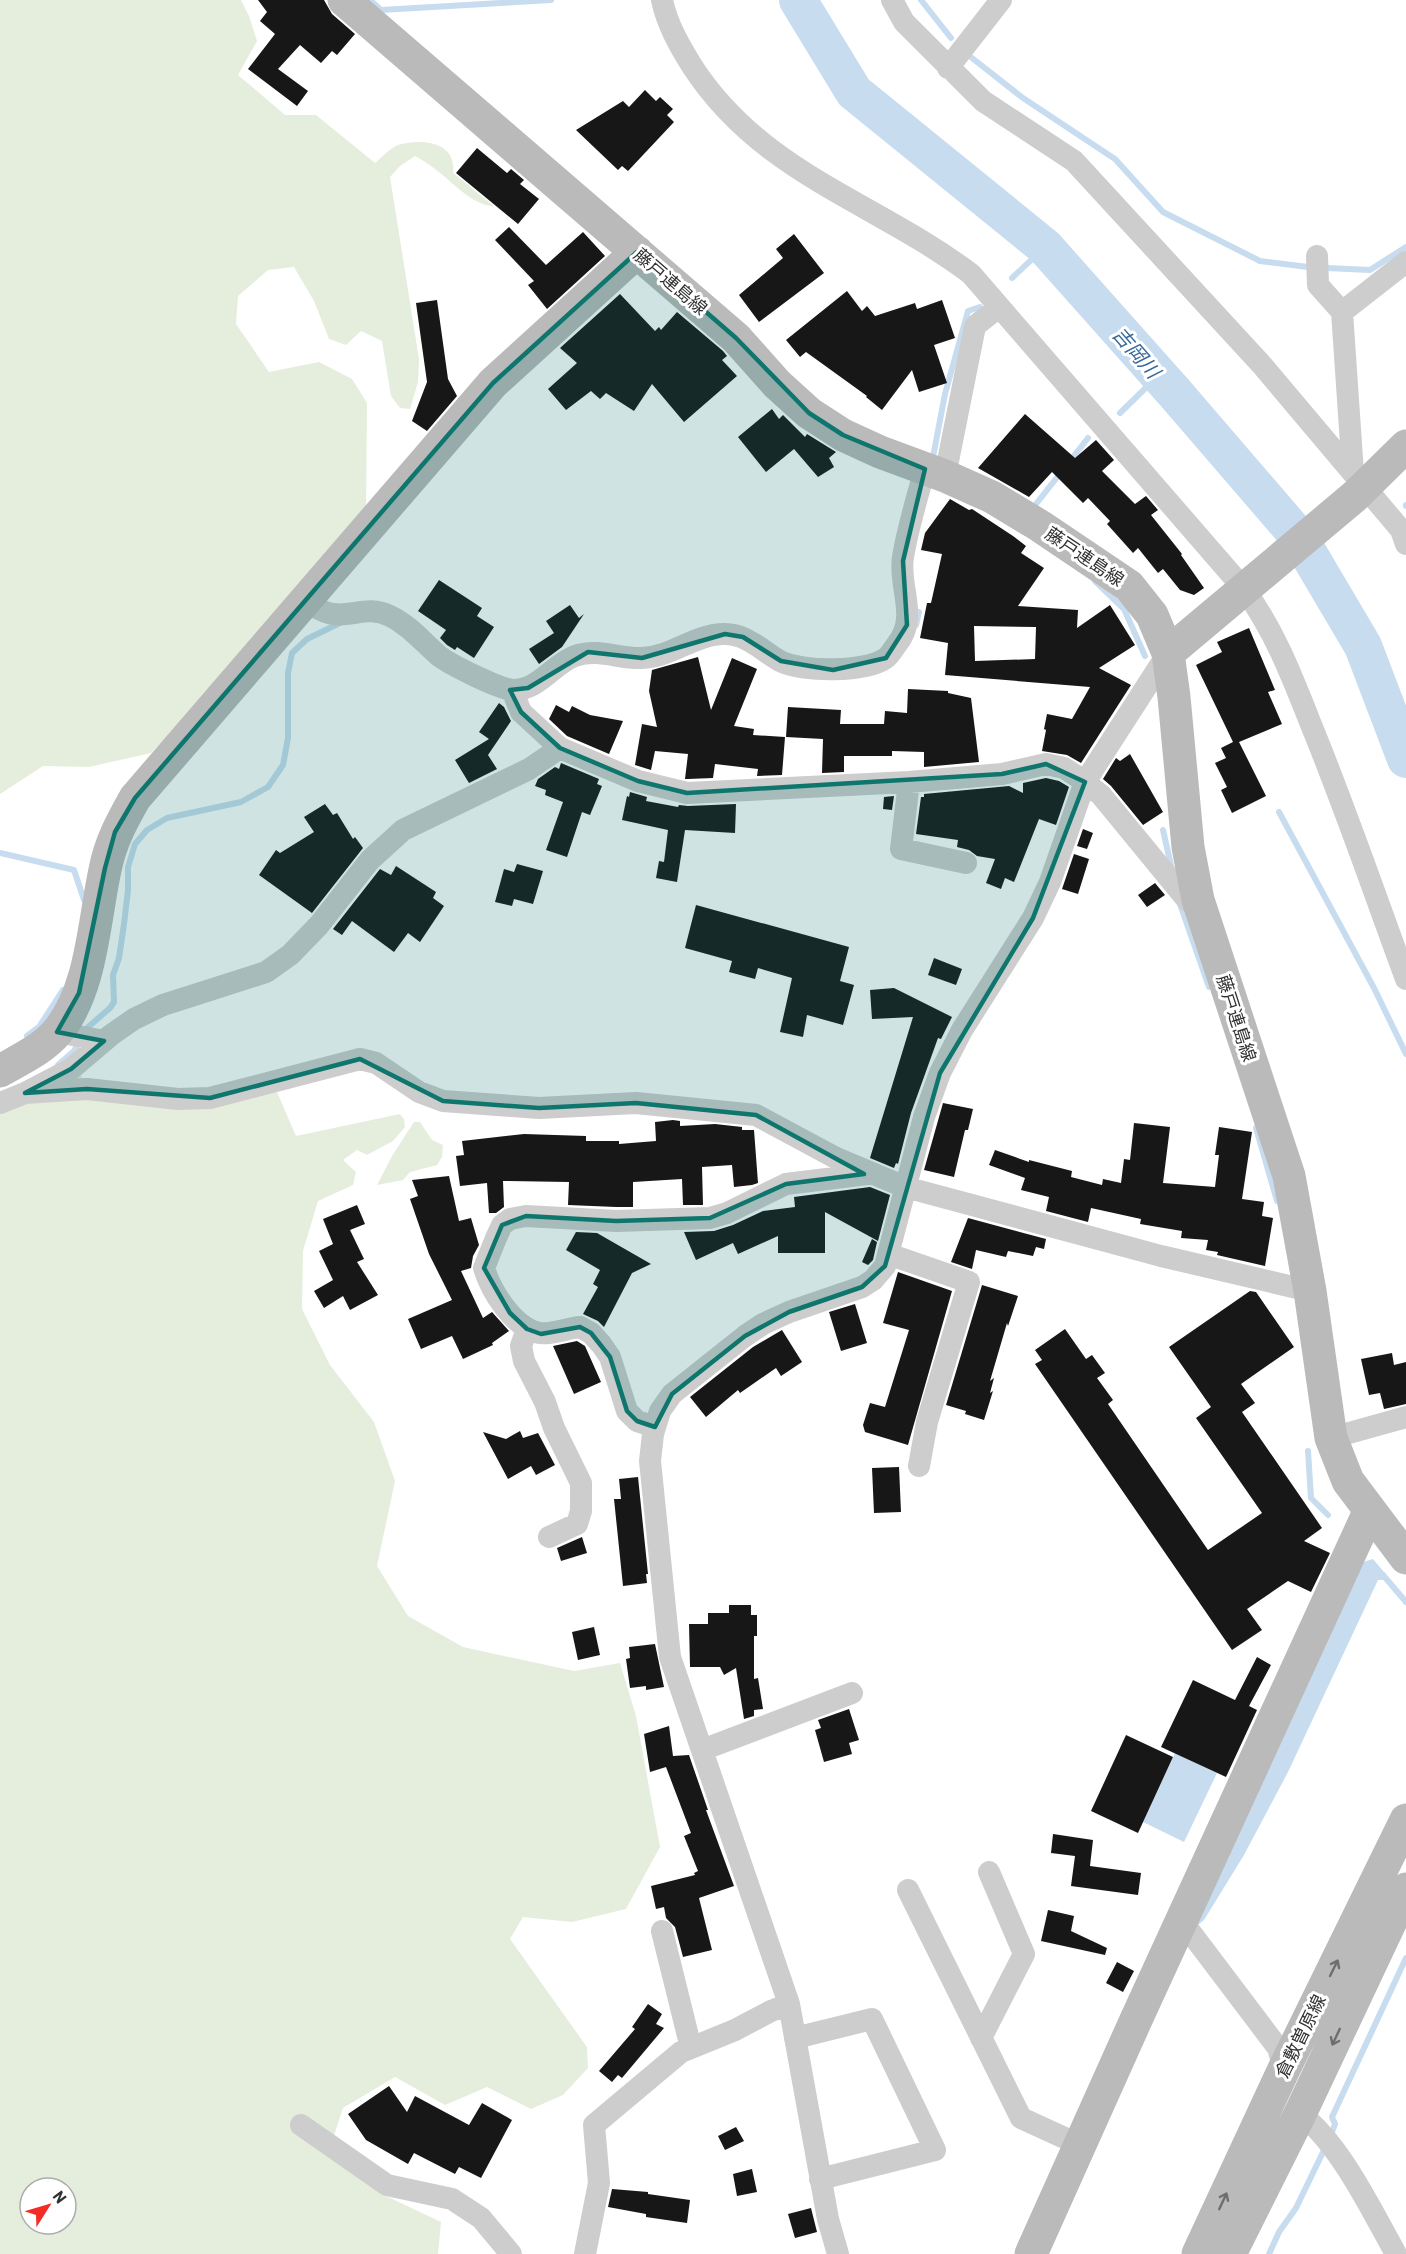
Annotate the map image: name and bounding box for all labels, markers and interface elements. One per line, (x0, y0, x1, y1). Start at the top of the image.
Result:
street label: 藤戸連島線 (630, 243, 712, 319)
water label: 吉岡川 (1108, 321, 1167, 384)
street label: 藤戸連島線 (1042, 522, 1128, 590)
street label: 藤戸連島線 (1213, 972, 1261, 1064)
one-way arrow (1328, 1959, 1340, 1977)
street label: 倉敷曽原線 (1270, 1991, 1330, 2081)
one-way arrow (1330, 2027, 1342, 2045)
north arrow (18, 2176, 78, 2236)
text: N (50, 2187, 71, 2207)
one-way arrow (1218, 2192, 1229, 2210)

